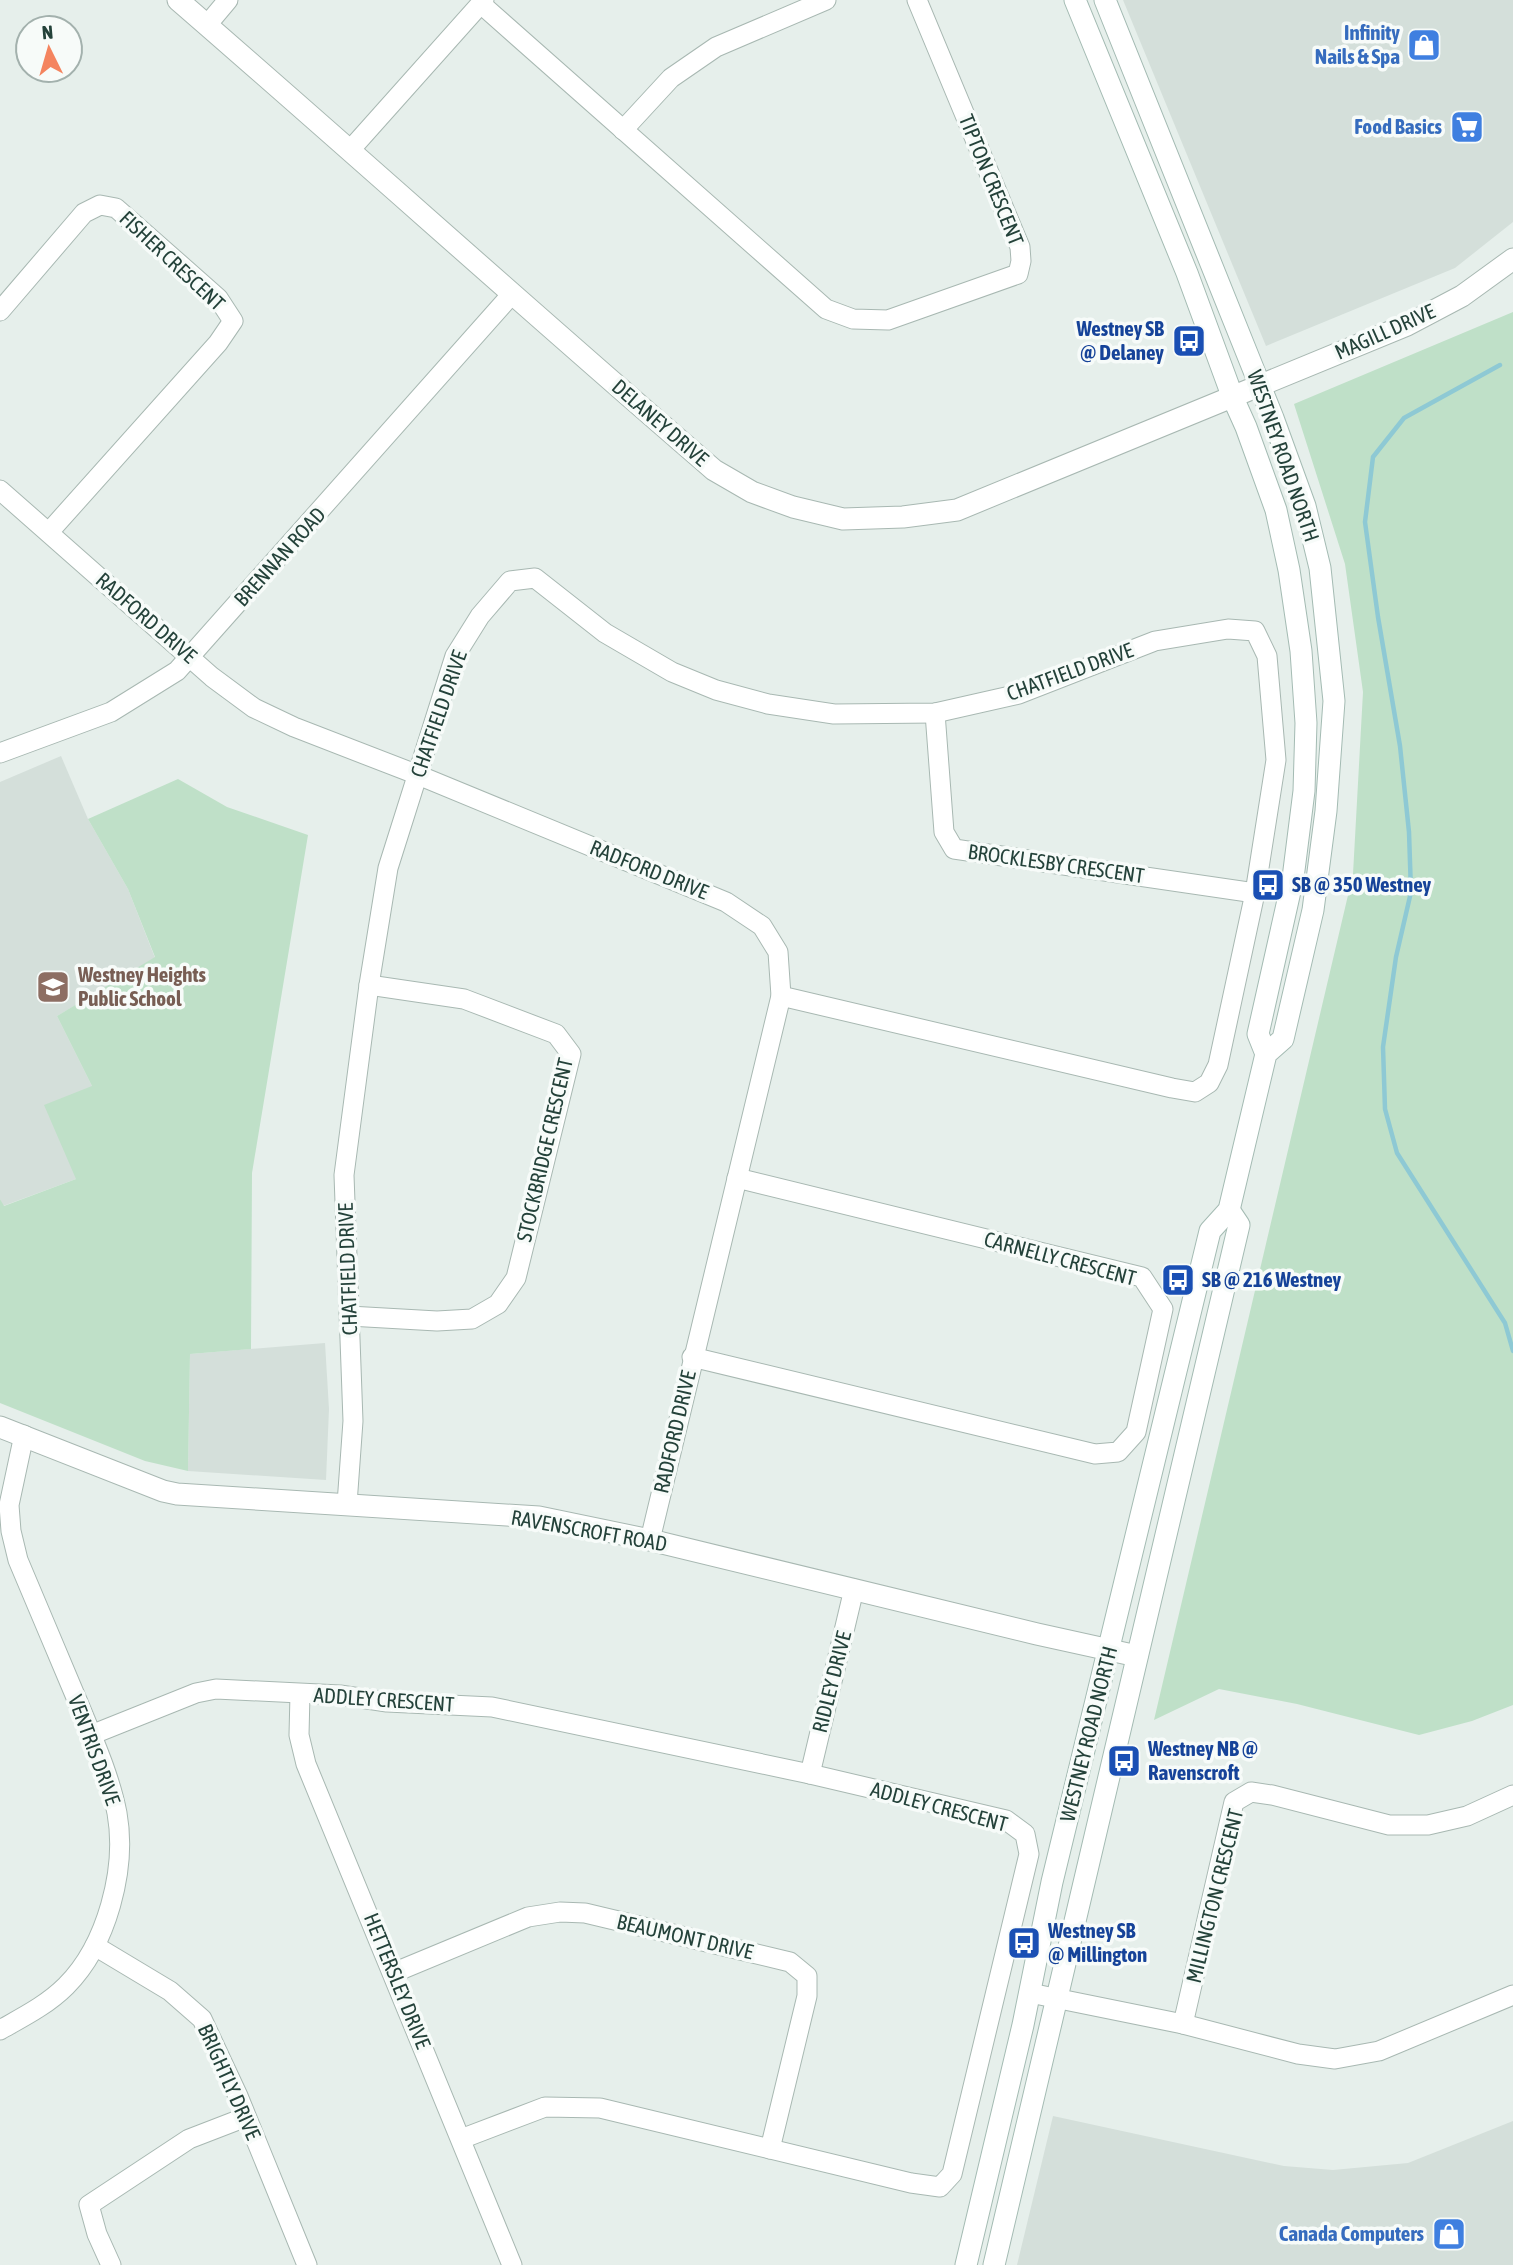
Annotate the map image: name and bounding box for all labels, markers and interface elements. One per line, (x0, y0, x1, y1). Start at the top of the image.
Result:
north arrow (14, 14, 84, 84)
place label: Infinity Nails & Spa (1315, 20, 1400, 68)
text: N (41, 21, 54, 44)
shop icon: Infinity Nails & Spa (1405, 26, 1443, 64)
supermarket icon: Food Basics (1448, 108, 1486, 146)
street label: TIPTON CRESCENT (955, 111, 1029, 249)
place label: Food Basics (1354, 114, 1443, 138)
street label: FISHER CRESCENT (115, 205, 230, 315)
street label: MAGILL DRIVE (1331, 298, 1438, 364)
place label: Westney SB @ Delaney (1076, 316, 1164, 364)
bus stop icon: Westney SB @ Delaney (1170, 322, 1208, 360)
street label: WESTNEY ROAD NORTH (1243, 367, 1325, 545)
street label: DELANEY DRIVE (608, 374, 714, 471)
street label: BRENNAN ROAD (229, 502, 330, 611)
street label: RADFORD DRIVE (92, 567, 202, 667)
street label: CHATFIELD DRIVE (1003, 637, 1136, 705)
street label: CHATFIELD DRIVE (405, 647, 471, 780)
street label: RADFORD DRIVE (587, 834, 712, 904)
street label: BROCKLESBY CRESCENT (966, 839, 1146, 887)
bus stop icon: SB @ 350 Westney (1249, 866, 1287, 904)
place label: SB @ 350 Westney (1292, 872, 1431, 896)
place label: Westney Heights Public School (77, 962, 206, 1010)
school or university icon: Westney Heights Public School (34, 968, 72, 1006)
street label: STOCKBRIDGE CRESCENT (511, 1056, 577, 1244)
street label: CHATFIELD DRIVE (333, 1202, 361, 1336)
street label: CARNELLY CRESCENT (982, 1226, 1139, 1290)
bus stop icon: SB @ 216 Westney (1159, 1261, 1197, 1299)
place label: SB @ 216 Westney (1202, 1267, 1341, 1291)
street label: RADFORD DRIVE (648, 1368, 700, 1496)
street label: RAVENSCROFT ROAD (509, 1504, 669, 1556)
street label: RIDLEY DRIVE (807, 1628, 855, 1735)
street label: WESTNEY ROAD NORTH (1055, 1644, 1121, 1824)
street label: ADDLEY CRESCENT (313, 1682, 455, 1716)
street label: VENTRIS DRIVE (64, 1691, 126, 1808)
place label: Westney NB @ Ravenscroft (1147, 1736, 1258, 1784)
bus stop icon: Westney NB @ Ravenscroft (1105, 1742, 1143, 1780)
street label: ADDLEY CRESCENT (868, 1776, 1010, 1836)
street label: MILLINGTON CRESCENT (1181, 1806, 1247, 1985)
street label: HETTERSLEY DRIVE (360, 1909, 436, 2052)
street label: BEAUMONT DRIVE (615, 1909, 756, 1963)
place label: Westney SB @ Millington (1047, 1918, 1147, 1966)
bus stop icon: Westney SB @ Millington (1005, 1924, 1043, 1962)
street label: BRIGHTLY DRIVE (194, 2020, 266, 2143)
shop icon: Canada Computers (1430, 2215, 1468, 2253)
place label: Canada Computers (1279, 2221, 1425, 2245)

